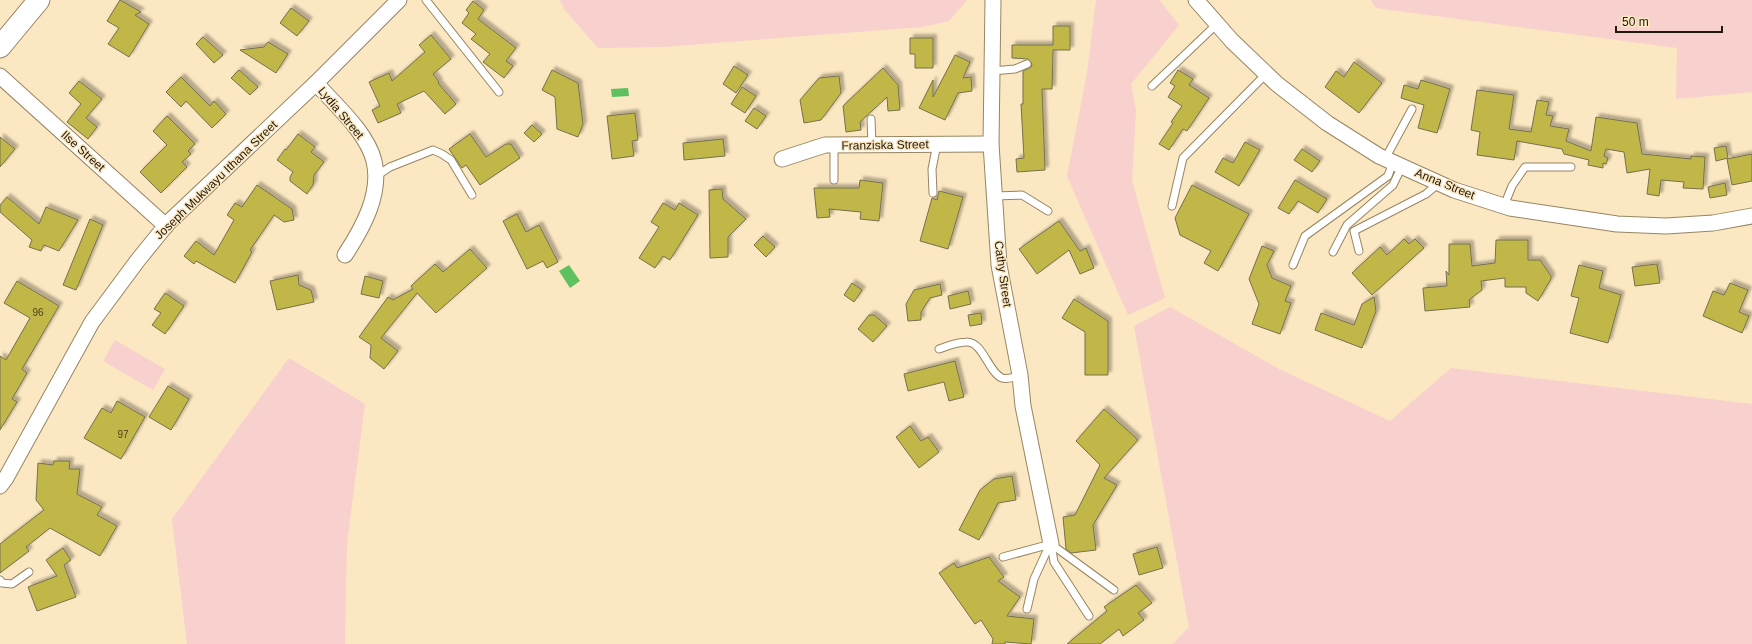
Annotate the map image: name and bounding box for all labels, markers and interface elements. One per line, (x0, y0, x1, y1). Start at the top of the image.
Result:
scale bar (1616, 8, 1722, 34)
text: 50 m (1622, 15, 1649, 29)
street label: Lydia Street (315, 84, 367, 142)
street label: Joseph Mukwayu Ithana Street (152, 117, 281, 242)
street label: Ilse Street (58, 128, 108, 175)
street label: Franziska Street (841, 137, 929, 153)
street label: Anna Street (1413, 166, 1478, 203)
street label: Cathy Street (991, 240, 1015, 309)
house number: 96 (32, 307, 44, 318)
house number: 97 (117, 429, 129, 440)

